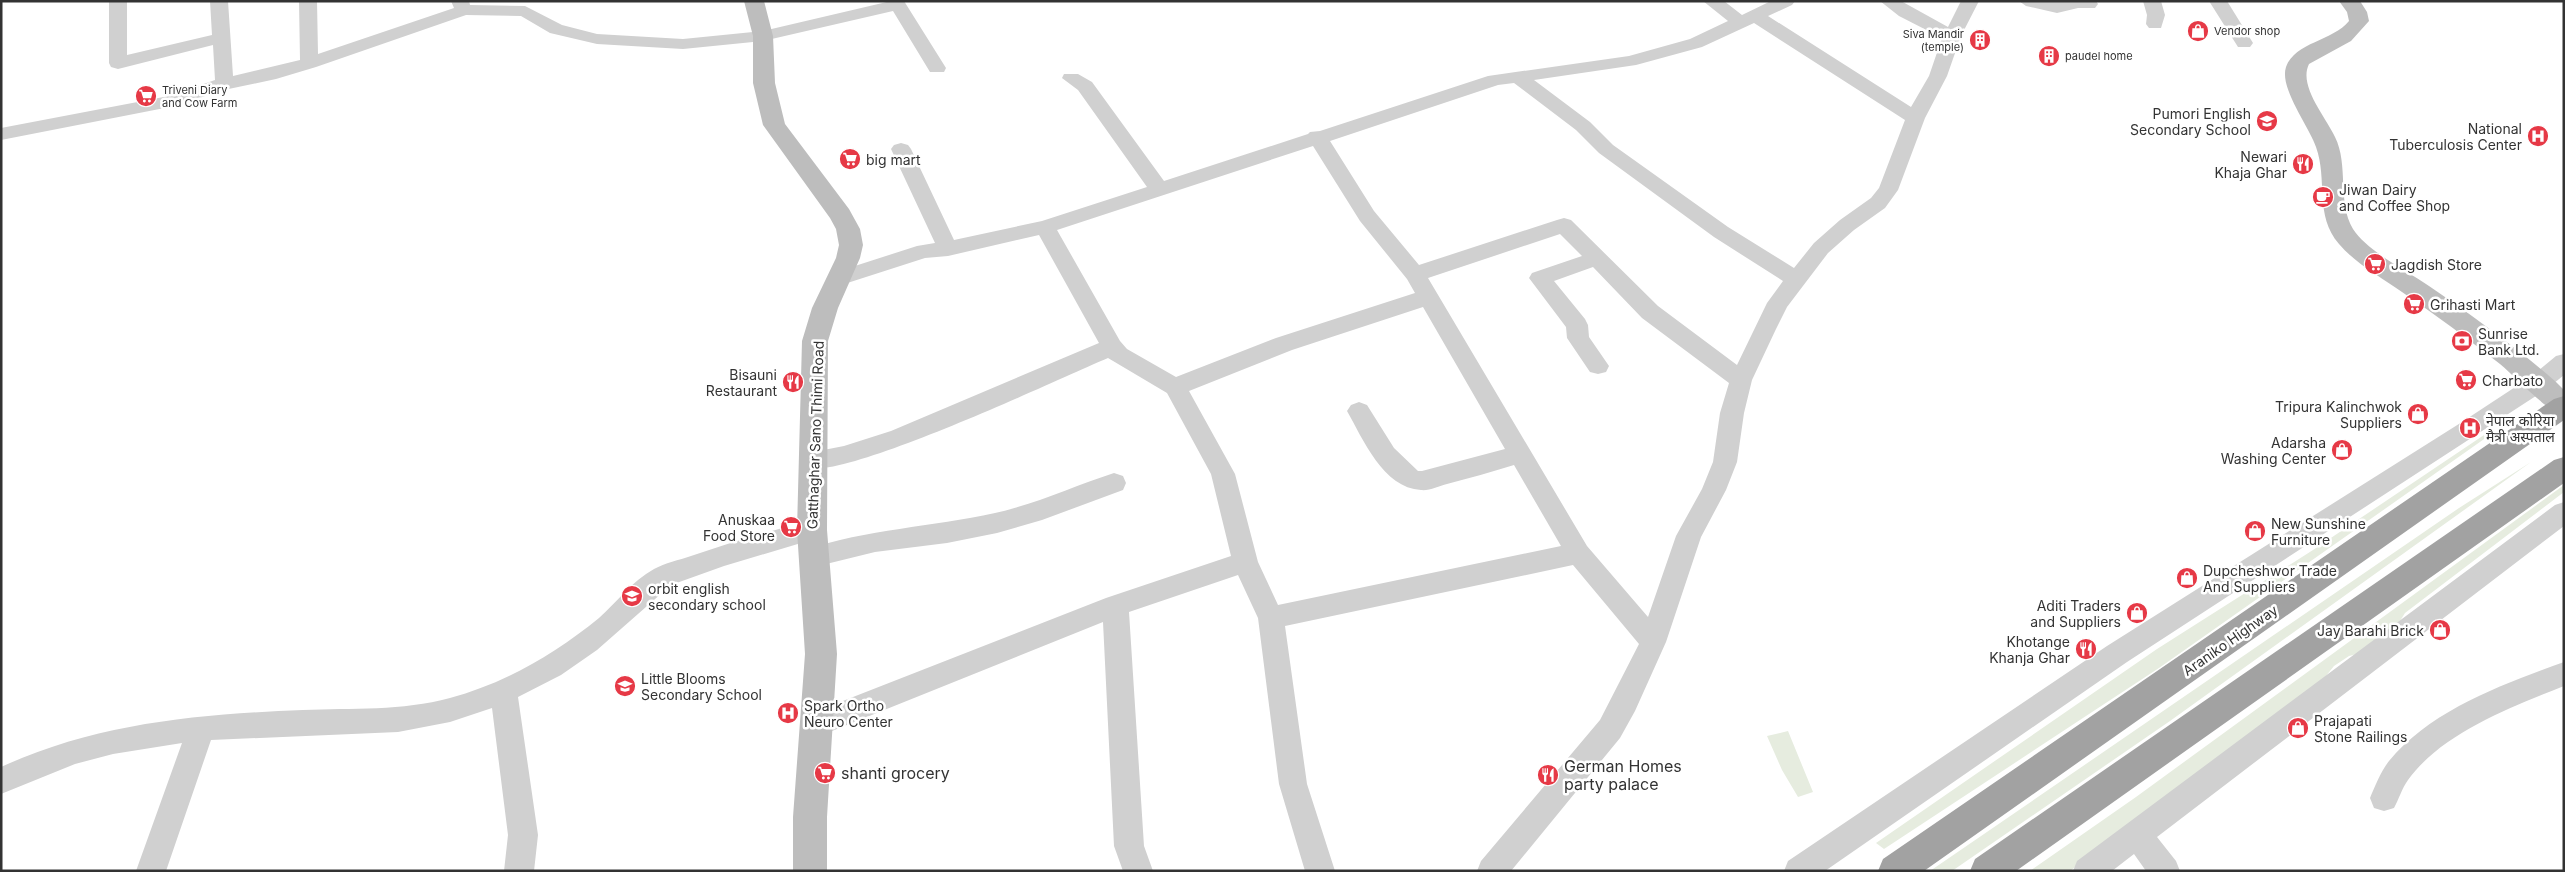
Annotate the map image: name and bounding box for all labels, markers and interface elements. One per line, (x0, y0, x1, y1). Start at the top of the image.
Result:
shop icon: Vendor shop (2186, 19, 2210, 43)
place label: Vendor shop (2214, 24, 2280, 38)
place label: Siva Mandir (temple) (1903, 27, 1964, 54)
building icon: Siva Mandir (temple) (1968, 28, 1992, 52)
building icon: paudel home (2037, 44, 2061, 68)
place label: paudel home (2065, 49, 2133, 63)
place label: Triveni Diary and Cow Farm (162, 83, 237, 110)
supermarket icon: Triveni Diary and Cow Farm (134, 84, 158, 108)
place label: Pumori English Secondary School (2130, 105, 2251, 138)
school or university icon: Pumori English Secondary School (2255, 109, 2279, 133)
place label: National Tuberculosis Center (2389, 120, 2522, 153)
hospital icon: National Tuberculosis Center (2526, 124, 2550, 148)
supermarket icon: big mart (838, 147, 862, 171)
place label: Newari Khaja Ghar (2214, 148, 2287, 181)
place label: big mart (866, 151, 921, 168)
restaurant icon: Newari Khaja Ghar (2291, 152, 2315, 176)
place label: Jiwan Dairy and Coffee Shop (2339, 181, 2450, 214)
cafe icon: Jiwan Dairy and Coffee Shop (2311, 185, 2335, 209)
supermarket icon: Jagdish Store (2363, 252, 2387, 276)
place label: Jagdish Store (2391, 256, 2482, 273)
supermarket icon: Grihasti Mart (2402, 292, 2426, 316)
place label: Grihasti Mart (2430, 296, 2516, 313)
place label: Sunrise Bank Ltd. (2478, 325, 2540, 358)
bank icon: Sunrise Bank Ltd. (2450, 329, 2474, 353)
street label: Gatthaghar Sano Thimi Road (803, 340, 827, 530)
place label: Bisauni Restaurant (706, 366, 777, 399)
supermarket icon: Charbato (2454, 368, 2478, 392)
restaurant icon: Bisauni Restaurant (781, 370, 805, 394)
place label: Charbato (2482, 372, 2543, 389)
place label: Tripura Kalinchwok Suppliers (2275, 398, 2402, 431)
shop icon: Tripura Kalinchwok Suppliers (2406, 402, 2430, 426)
place label: नेपाल कोरिया मैत्री अस्पताल (2486, 412, 2555, 445)
hospital icon: नेपाल कोरिया मैत्री अस्पताल (2458, 416, 2482, 440)
place label: Adarsha Washing Center (2221, 434, 2326, 467)
shop icon: Adarsha Washing Center (2330, 438, 2354, 462)
place label: Anuskaa Food Store (703, 511, 775, 544)
supermarket icon: Anuskaa Food Store (779, 515, 803, 539)
place label: New Sunshine Furniture (2271, 515, 2366, 548)
shop icon: New Sunshine Furniture (2243, 519, 2267, 543)
place label: Dupcheshwor Trade And Suppliers (2203, 562, 2337, 595)
shop icon: Dupcheshwor Trade And Suppliers (2175, 566, 2199, 590)
place label: orbit english secondary school (648, 580, 766, 613)
school or university icon: orbit english secondary school (620, 584, 644, 608)
place label: Aditi Traders and Suppliers (2030, 597, 2121, 630)
shop icon: Aditi Traders and Suppliers (2125, 601, 2149, 625)
street label: Araniko Highway (2179, 601, 2281, 679)
shop icon: Jay Barahi Brick (2428, 618, 2452, 642)
place label: Jay Barahi Brick (2317, 622, 2424, 639)
place label: Khotange Khanja Ghar (1989, 633, 2070, 666)
restaurant icon: Khotange Khanja Ghar (2074, 637, 2098, 661)
place label: Little Blooms Secondary School (641, 670, 762, 703)
school or university icon: Little Blooms Secondary School (613, 674, 637, 698)
place label: Spark Ortho Neuro Center (804, 697, 893, 730)
hospital icon: Spark Ortho Neuro Center (776, 701, 800, 725)
place label: Prajapati Stone Railings (2314, 712, 2407, 745)
shop icon: Prajapati Stone Railings (2286, 716, 2310, 740)
place label: German Homes party palace (1564, 756, 1682, 794)
supermarket icon: shanti grocery (813, 761, 837, 785)
place label: shanti grocery (841, 763, 950, 783)
restaurant icon: German Homes party palace (1536, 763, 1560, 787)

